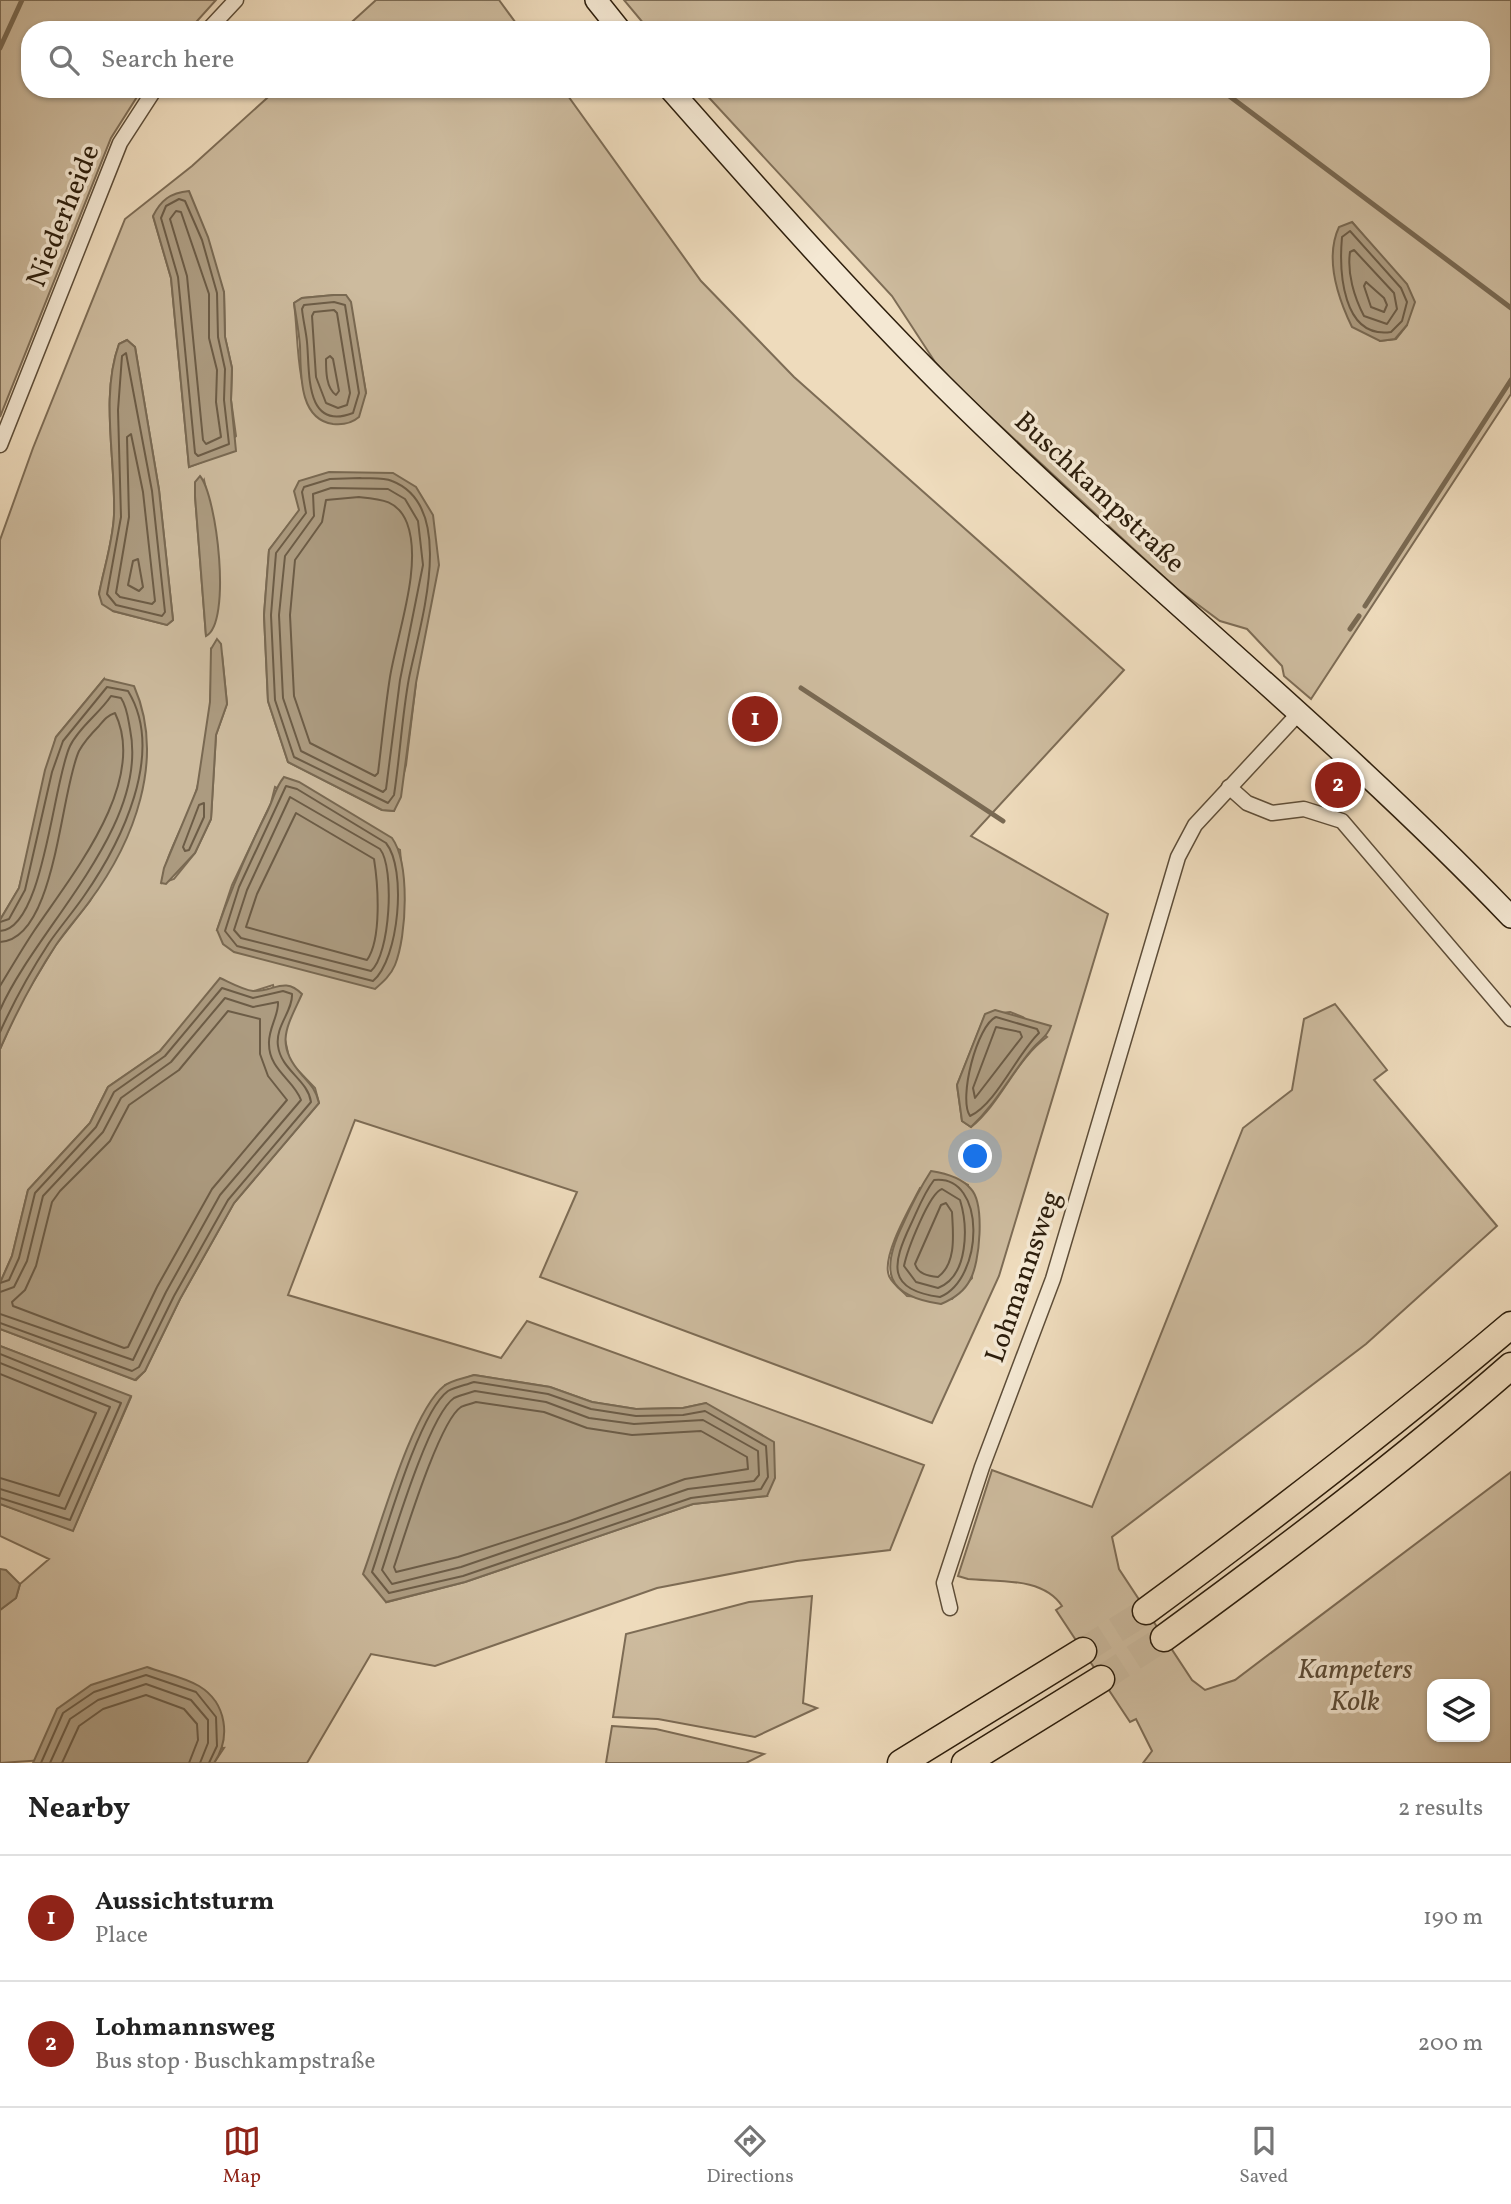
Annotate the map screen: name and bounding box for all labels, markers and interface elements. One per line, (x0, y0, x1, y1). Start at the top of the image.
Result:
search box (21, 21, 1490, 98)
icon: search (45, 41, 83, 79)
text: Search here (101, 42, 234, 78)
street label: Niederheide (18, 139, 110, 293)
street label: Buschkampstraße (1005, 403, 1193, 583)
pin: 1 (732, 693, 778, 745)
pin: 2 (1315, 759, 1361, 811)
your location (958, 1139, 992, 1173)
street label: Lohmannsweg (976, 1186, 1072, 1368)
park label: Kampeters Kolk (1298, 1651, 1412, 1722)
map controls (1427, 1679, 1490, 1742)
button: layers (1427, 1679, 1490, 1742)
text: Nearby (28, 1788, 130, 1830)
text: 2 results (1398, 1793, 1483, 1825)
text: Aussichtsturm (95, 1884, 274, 1920)
text: 1 (46, 1902, 56, 1934)
text: 190 m (1423, 1902, 1483, 1934)
text: Place (95, 1920, 148, 1952)
text: Lohmannsweg (95, 2010, 275, 2046)
text: 2 (45, 2028, 57, 2060)
text: 200 m (1418, 2028, 1483, 2060)
text: Bus stop · Buschkampstraße (95, 2046, 375, 2078)
tab: Map (223, 2122, 261, 2190)
tab: Directions (707, 2122, 794, 2190)
tab: Saved (1239, 2122, 1288, 2190)

